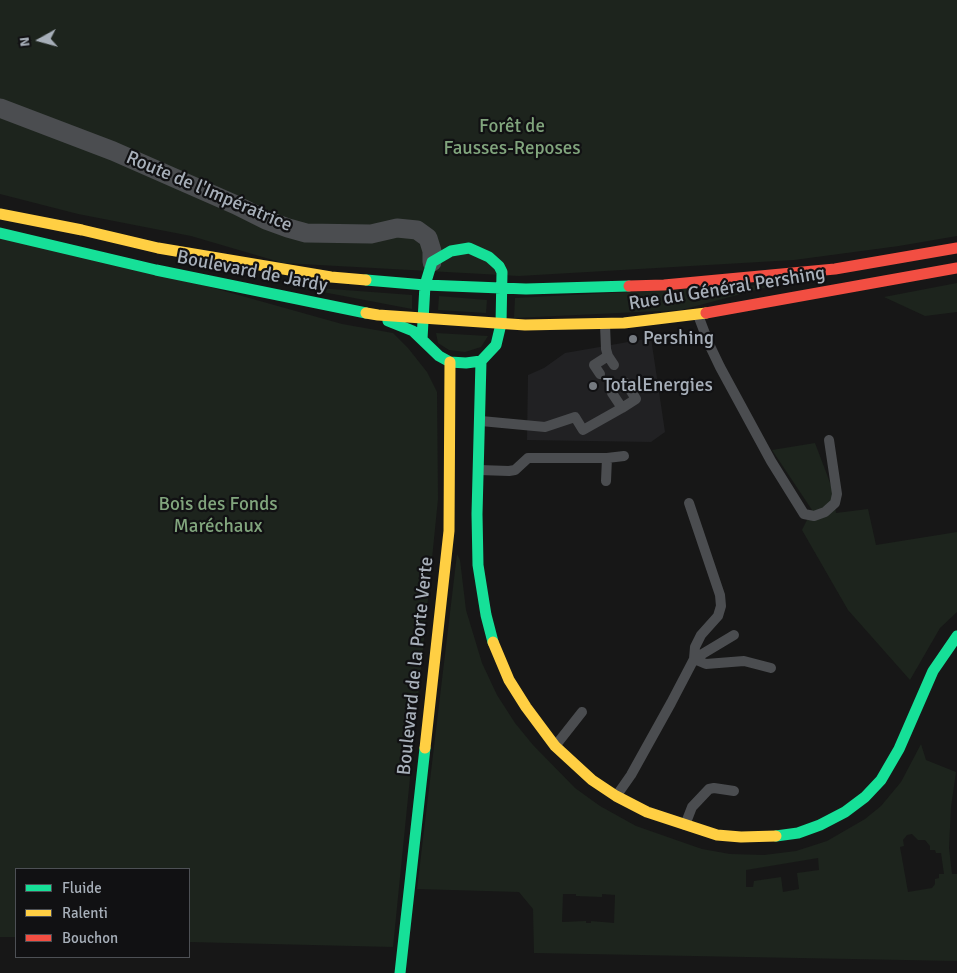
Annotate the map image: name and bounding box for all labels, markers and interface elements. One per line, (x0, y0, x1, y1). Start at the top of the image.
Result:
north arrow (15, 15, 65, 65)
text: N (16, 36, 34, 48)
park label: Forêt de Fausses-Reposes (443, 116, 581, 160)
street label: Route de l'Impératrice (122, 147, 296, 237)
street label: Boulevard de Jardy (175, 246, 329, 298)
street label: Rue du Général Pershing (627, 262, 827, 316)
place label: Pershing (643, 328, 714, 350)
marker: Pershing (627, 333, 639, 345)
place label: TotalEnergies (603, 375, 713, 397)
marker: TotalEnergies (587, 380, 599, 392)
park label: Bois des Fonds Maréchaux (158, 494, 278, 538)
street label: Boulevard de la Porte Verte (393, 556, 439, 776)
legend (15, 868, 190, 958)
text: Fluide (62, 879, 102, 897)
text: Ralenti (62, 904, 108, 922)
text: Bouchon (62, 929, 118, 947)

